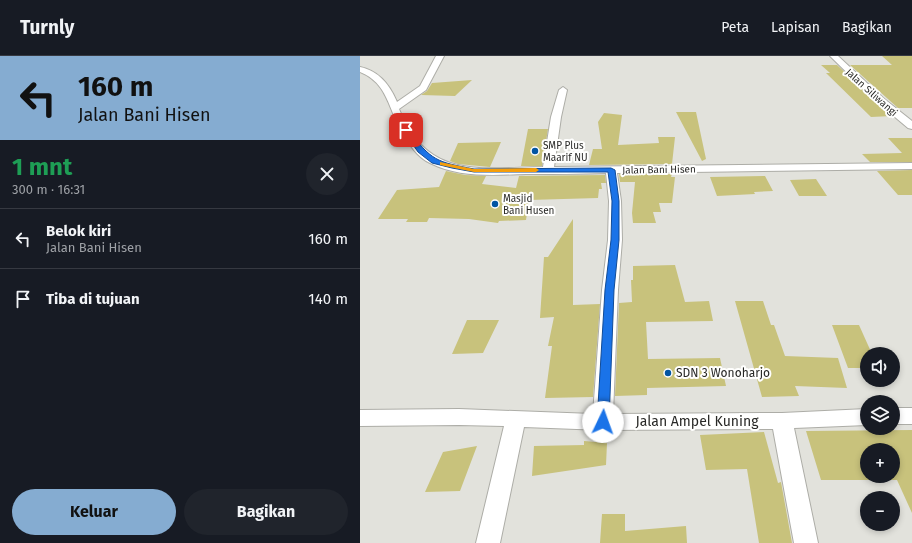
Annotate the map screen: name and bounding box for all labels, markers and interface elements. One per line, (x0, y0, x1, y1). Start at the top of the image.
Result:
text: Turnly (20, 16, 74, 39)
text: Peta (721, 19, 749, 36)
text: Lapisan (771, 19, 820, 36)
text: Bagikan (842, 19, 892, 36)
street label: Jalan Siliwangi (843, 66, 900, 119)
text: 160 m (78, 70, 153, 103)
icon: left (12, 72, 64, 124)
text: Jalan Bani Hisen (78, 104, 211, 126)
pin (389, 113, 423, 147)
icon: arrive (395, 119, 417, 141)
place label: SMP Plus Maarif NU (543, 140, 588, 164)
marker: SMP Plus Maarif NU (530, 146, 540, 156)
text: 1 mnt (12, 153, 72, 181)
button: close (306, 153, 348, 195)
street label: Jalan Bani Hisen (622, 163, 696, 177)
text: 300 m · 16:31 (12, 182, 85, 197)
place label: Masjid Bani Husen (503, 193, 554, 217)
marker: Masjid Bani Husen (490, 199, 500, 209)
text: Belok kiri (46, 222, 111, 240)
icon: left (12, 228, 34, 250)
text: 160 m (308, 230, 348, 248)
text: Jalan Bani Hisen (46, 240, 142, 255)
icon: arrive (12, 288, 34, 310)
text: Tiba di tujuan (46, 290, 140, 308)
text: 140 m (308, 290, 348, 308)
map controls (860, 347, 900, 531)
button: sound (860, 347, 900, 387)
place label: SDN 3 Wonoharjo (676, 366, 770, 380)
marker: SDN 3 Wonoharjo (663, 368, 673, 378)
button: layers (860, 395, 900, 435)
position arrow (582, 401, 624, 443)
street label: Jalan Ampel Kuning (636, 413, 759, 430)
button: + (860, 443, 900, 483)
button: Keluar (12, 489, 176, 535)
button: Bagikan (184, 489, 348, 535)
button: − (860, 491, 900, 531)

